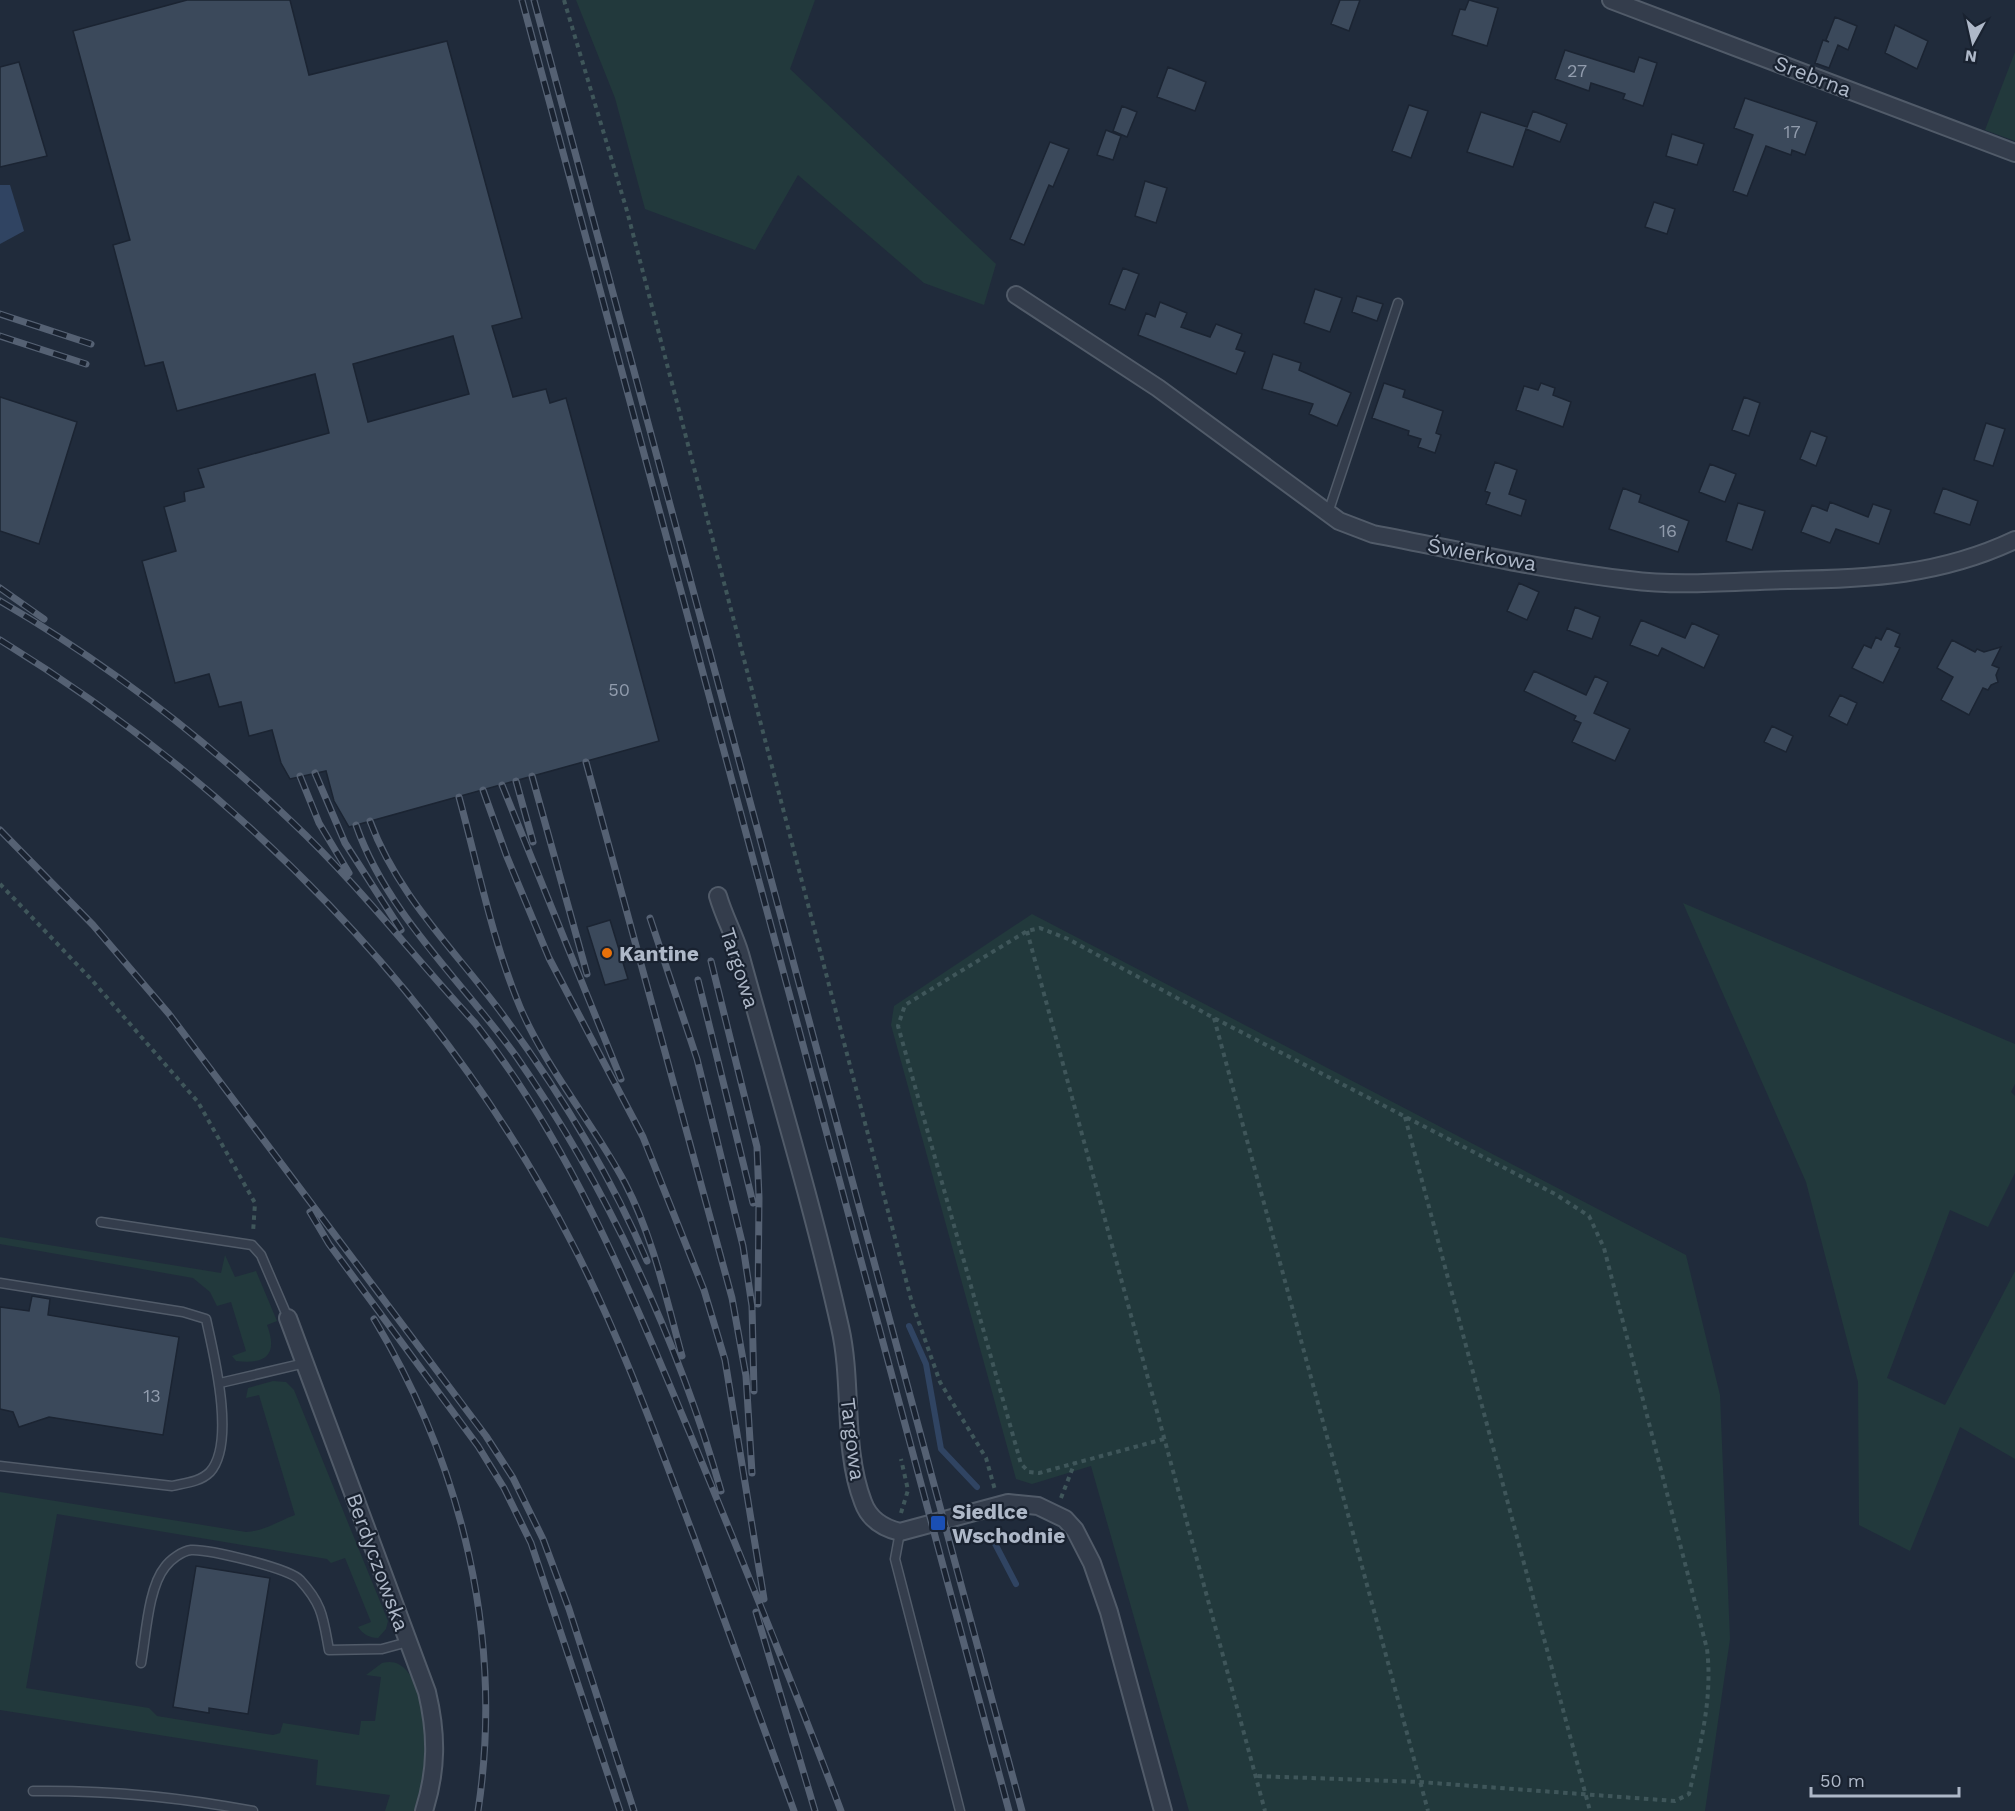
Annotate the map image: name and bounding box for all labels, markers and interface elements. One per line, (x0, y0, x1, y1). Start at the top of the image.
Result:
north arrow (1943, 12, 2003, 72)
text: N (1964, 46, 1978, 67)
street label: Srebrna (1771, 50, 1855, 102)
house number: 27 (1567, 60, 1587, 81)
house number: 17 (1783, 121, 1801, 142)
house number: 16 (1659, 520, 1677, 541)
street label: Świerkowa (1426, 532, 1539, 576)
house number: 50 (608, 679, 630, 700)
street label: Targowa (715, 925, 765, 1012)
place label: Kantine (619, 941, 699, 966)
marker: Kantine (600, 946, 614, 960)
house number: 13 (143, 1385, 161, 1406)
street label: Targowa (836, 1396, 870, 1482)
street label: Berdyczowska (341, 1490, 415, 1635)
place label: Siedlce Wschodnie (952, 1499, 1065, 1548)
marker: Siedlce Wschodnie (929, 1514, 947, 1532)
scale bar (1811, 1760, 1960, 1798)
text: 50 m (1820, 1770, 1865, 1791)

